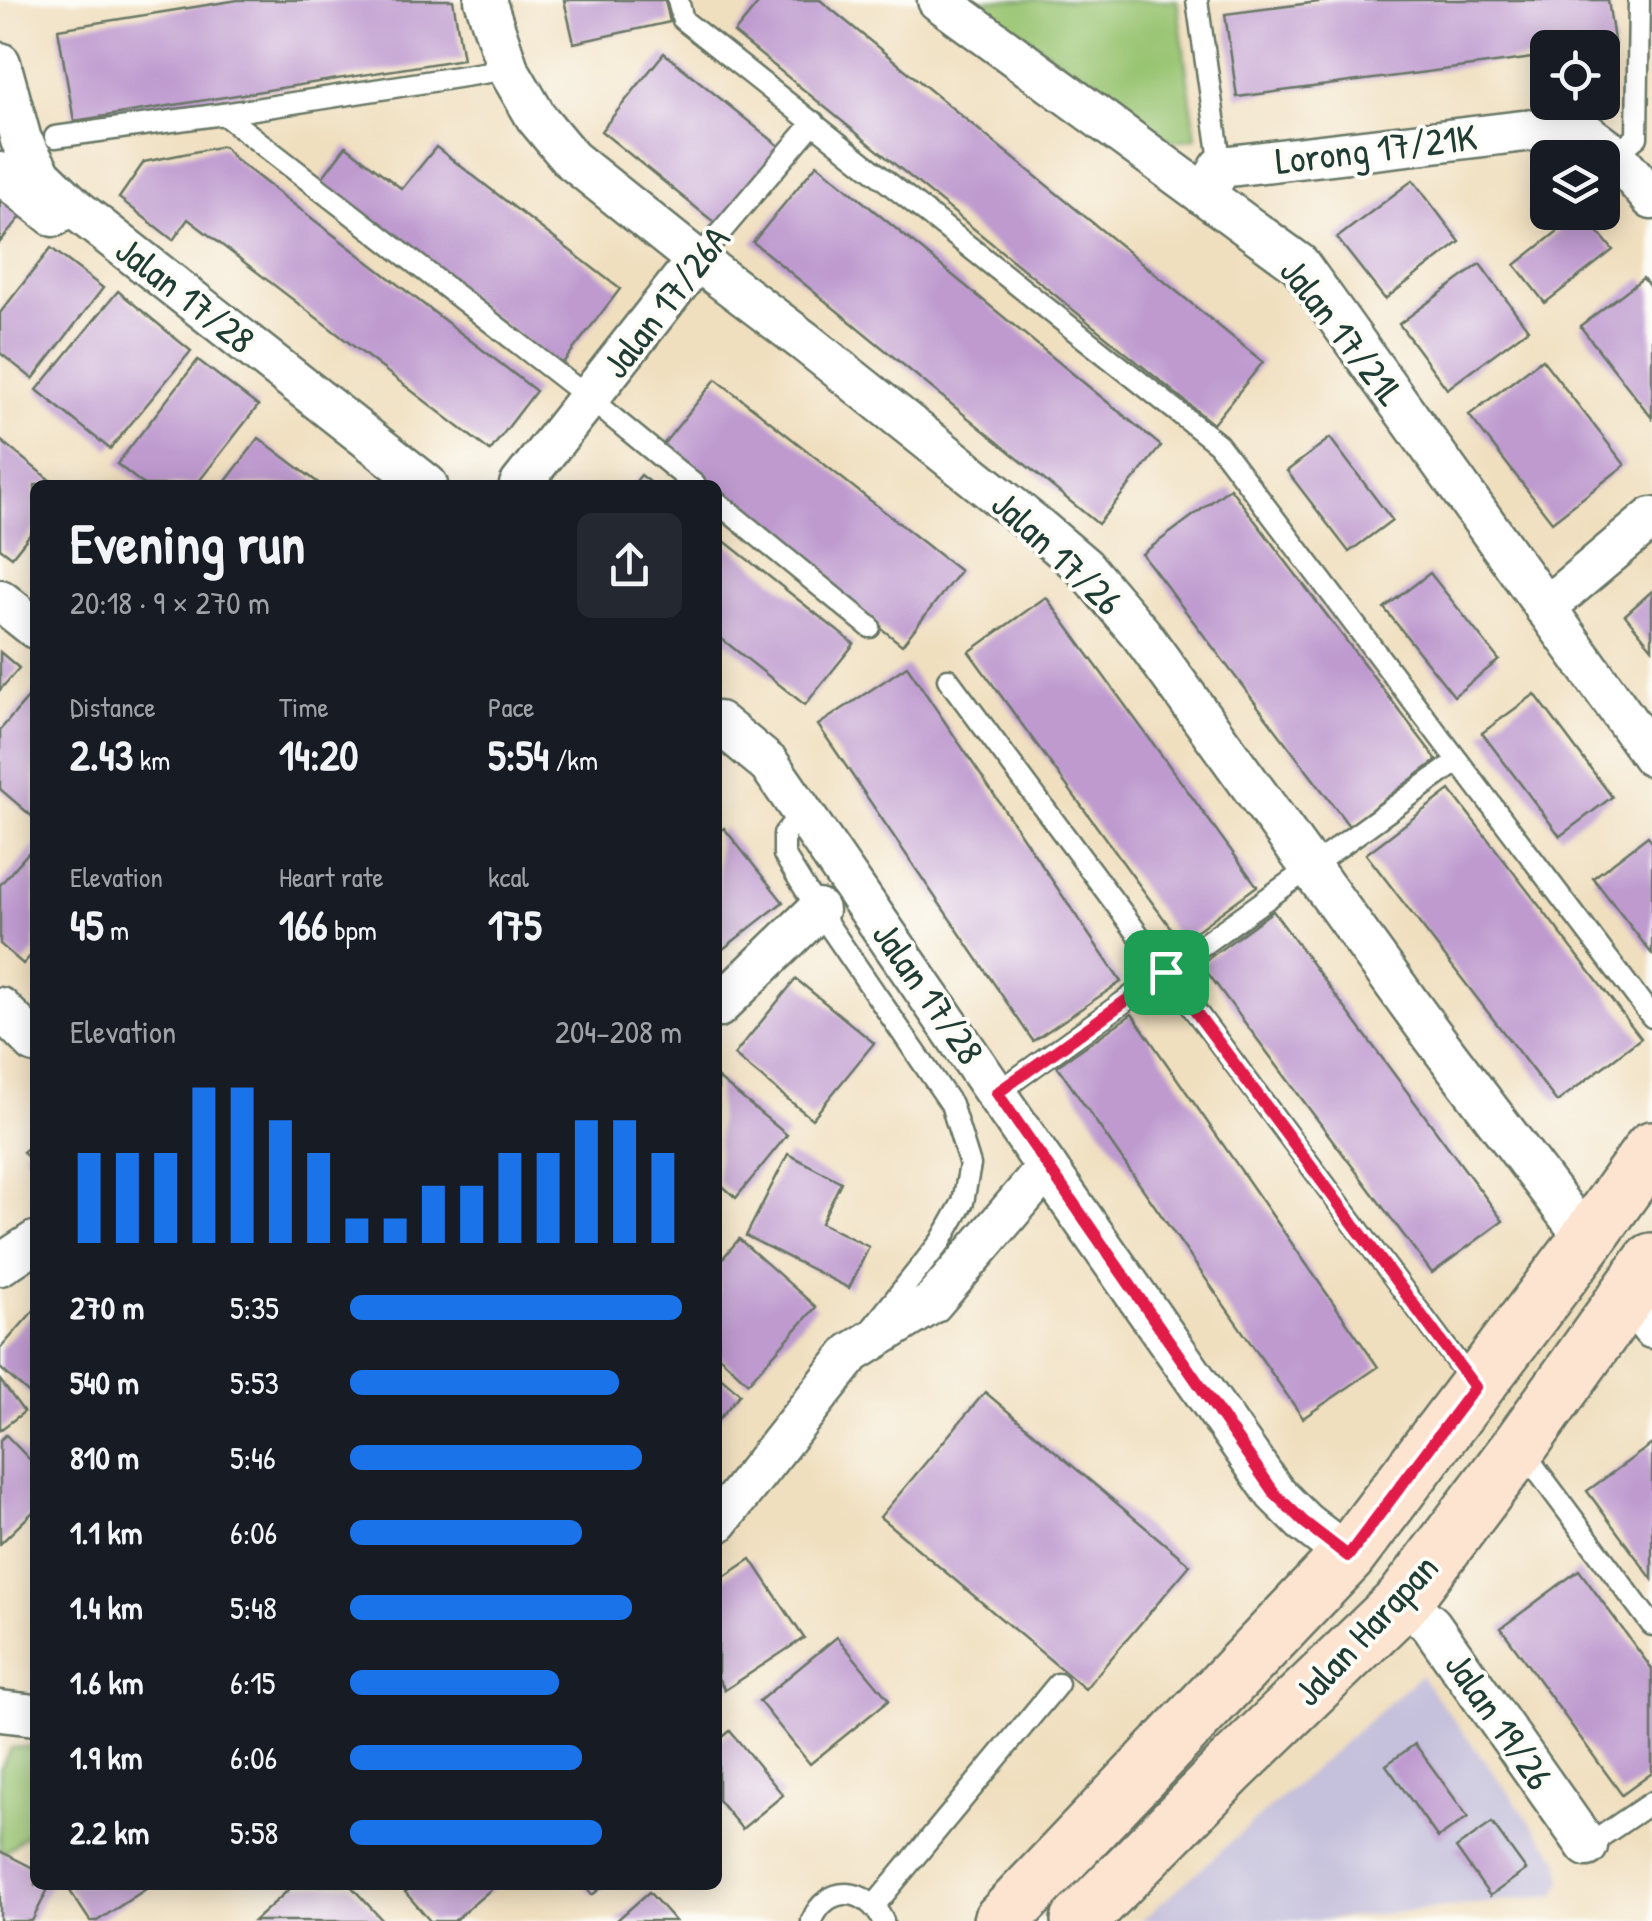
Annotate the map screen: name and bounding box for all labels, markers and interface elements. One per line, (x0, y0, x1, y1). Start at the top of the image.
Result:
map controls (1530, 30, 1620, 230)
button: locate (1530, 30, 1620, 120)
street label: Lorong 17/21K (1272, 110, 1480, 186)
button: layers (1530, 140, 1620, 230)
street label: Jalan 17/26A (589, 214, 741, 388)
street label: Jalan 17/28 (105, 224, 266, 365)
street label: Jalan 17/21L (1269, 247, 1417, 416)
street label: Jalan 17/26 (981, 478, 1134, 626)
text: Evening run (70, 506, 305, 580)
button: share (577, 513, 682, 618)
text: 20:18 · 9 × 270 m (70, 581, 270, 624)
text: Distance (70, 688, 156, 726)
text: Time (279, 688, 329, 726)
text: Pace (488, 688, 534, 726)
text: 2.43 (70, 726, 133, 783)
text: 14:20 (279, 726, 358, 783)
text: 5:54 (488, 726, 549, 783)
text: km (133, 741, 170, 779)
text: /km (549, 741, 598, 779)
text: Elevation (70, 858, 163, 896)
text: Heart rate (279, 858, 384, 896)
text: kcal (488, 858, 529, 896)
text: 45 (70, 896, 104, 953)
text: 166 (279, 896, 328, 953)
text: 175 (488, 896, 542, 953)
text: m (104, 911, 129, 949)
text: bpm (328, 911, 377, 949)
street label: Jalan 17/28 (861, 911, 997, 1074)
pin (1124, 930, 1209, 1015)
icon: arrive (1139, 945, 1194, 1000)
text: Elevation (70, 1010, 176, 1053)
text: 204–208 m (555, 1010, 682, 1053)
text: 270 m (70, 1286, 144, 1329)
text: 5:35 (230, 1286, 279, 1329)
text: 540 m (70, 1361, 139, 1404)
text: 5:53 (230, 1361, 279, 1404)
text: 810 m (70, 1436, 139, 1479)
text: 5:46 (230, 1436, 276, 1479)
text: 1.1 km (70, 1511, 142, 1554)
text: 6:06 (230, 1511, 277, 1554)
street label: Jalan Harapan (1281, 1542, 1449, 1717)
text: 1.4 km (70, 1586, 143, 1629)
text: 5:48 (230, 1586, 277, 1629)
street label: Jalan 19/26 (1434, 1641, 1566, 1799)
text: 1.6 km (70, 1661, 144, 1704)
text: 6:15 (230, 1661, 275, 1704)
text: 1.9 km (70, 1736, 143, 1779)
text: 6:06 (230, 1736, 277, 1779)
text: 2.2 km (70, 1811, 149, 1854)
text: 5:58 (230, 1811, 278, 1854)

